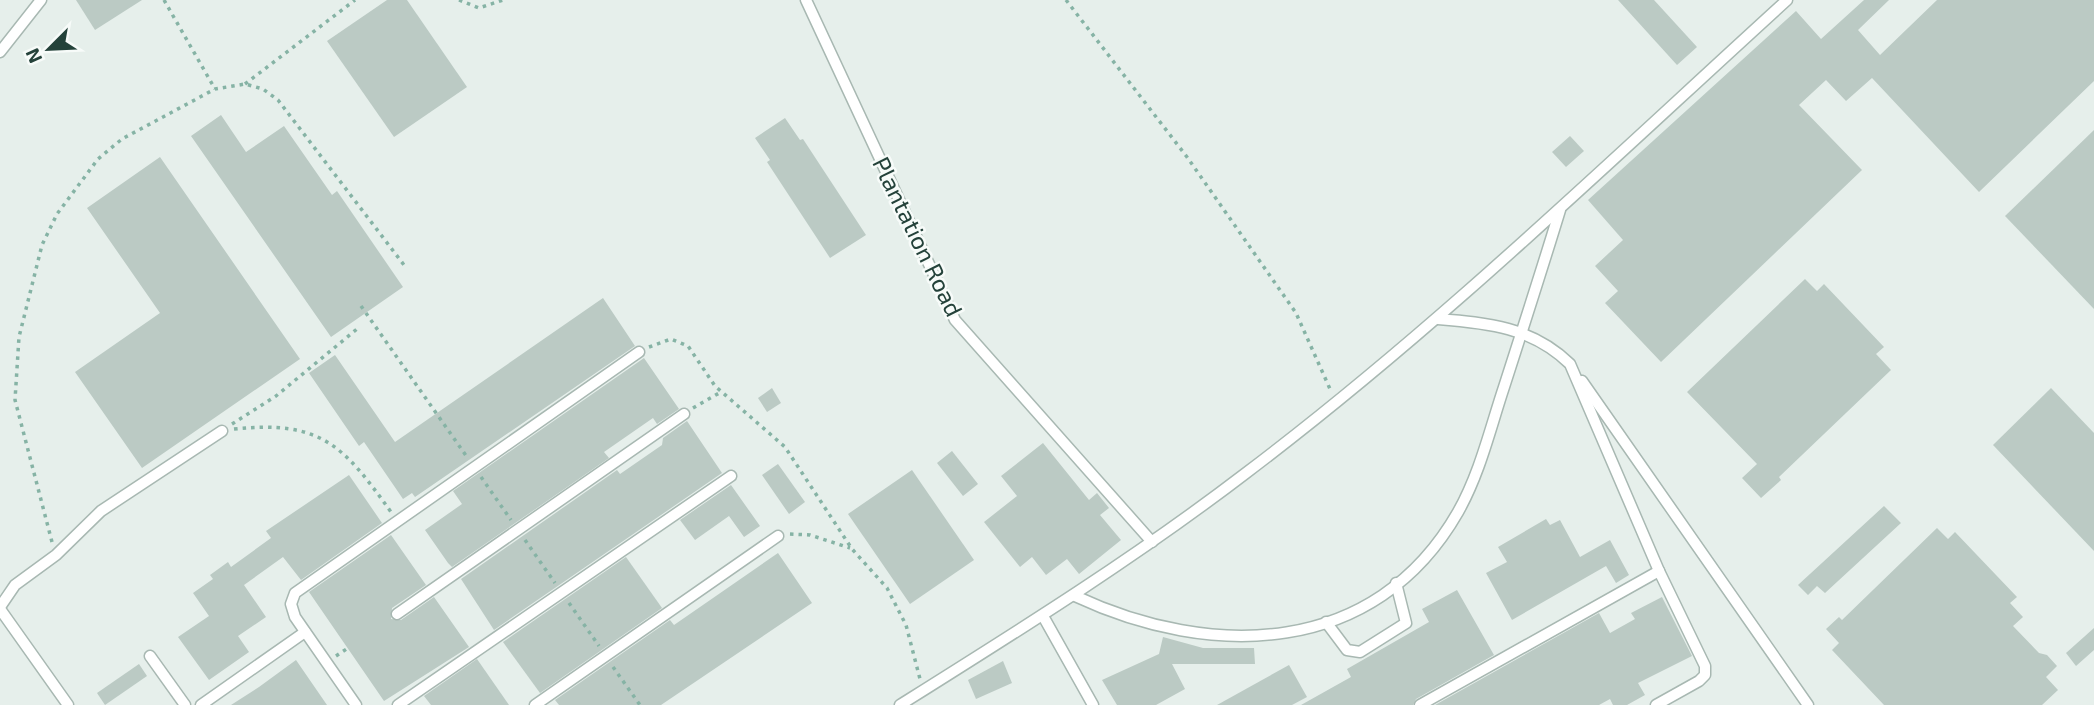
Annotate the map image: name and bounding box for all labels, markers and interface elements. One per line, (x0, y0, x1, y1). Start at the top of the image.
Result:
north arrow (14, 14, 84, 84)
text: N (20, 45, 46, 67)
street label: Plantation Road (867, 152, 970, 321)

